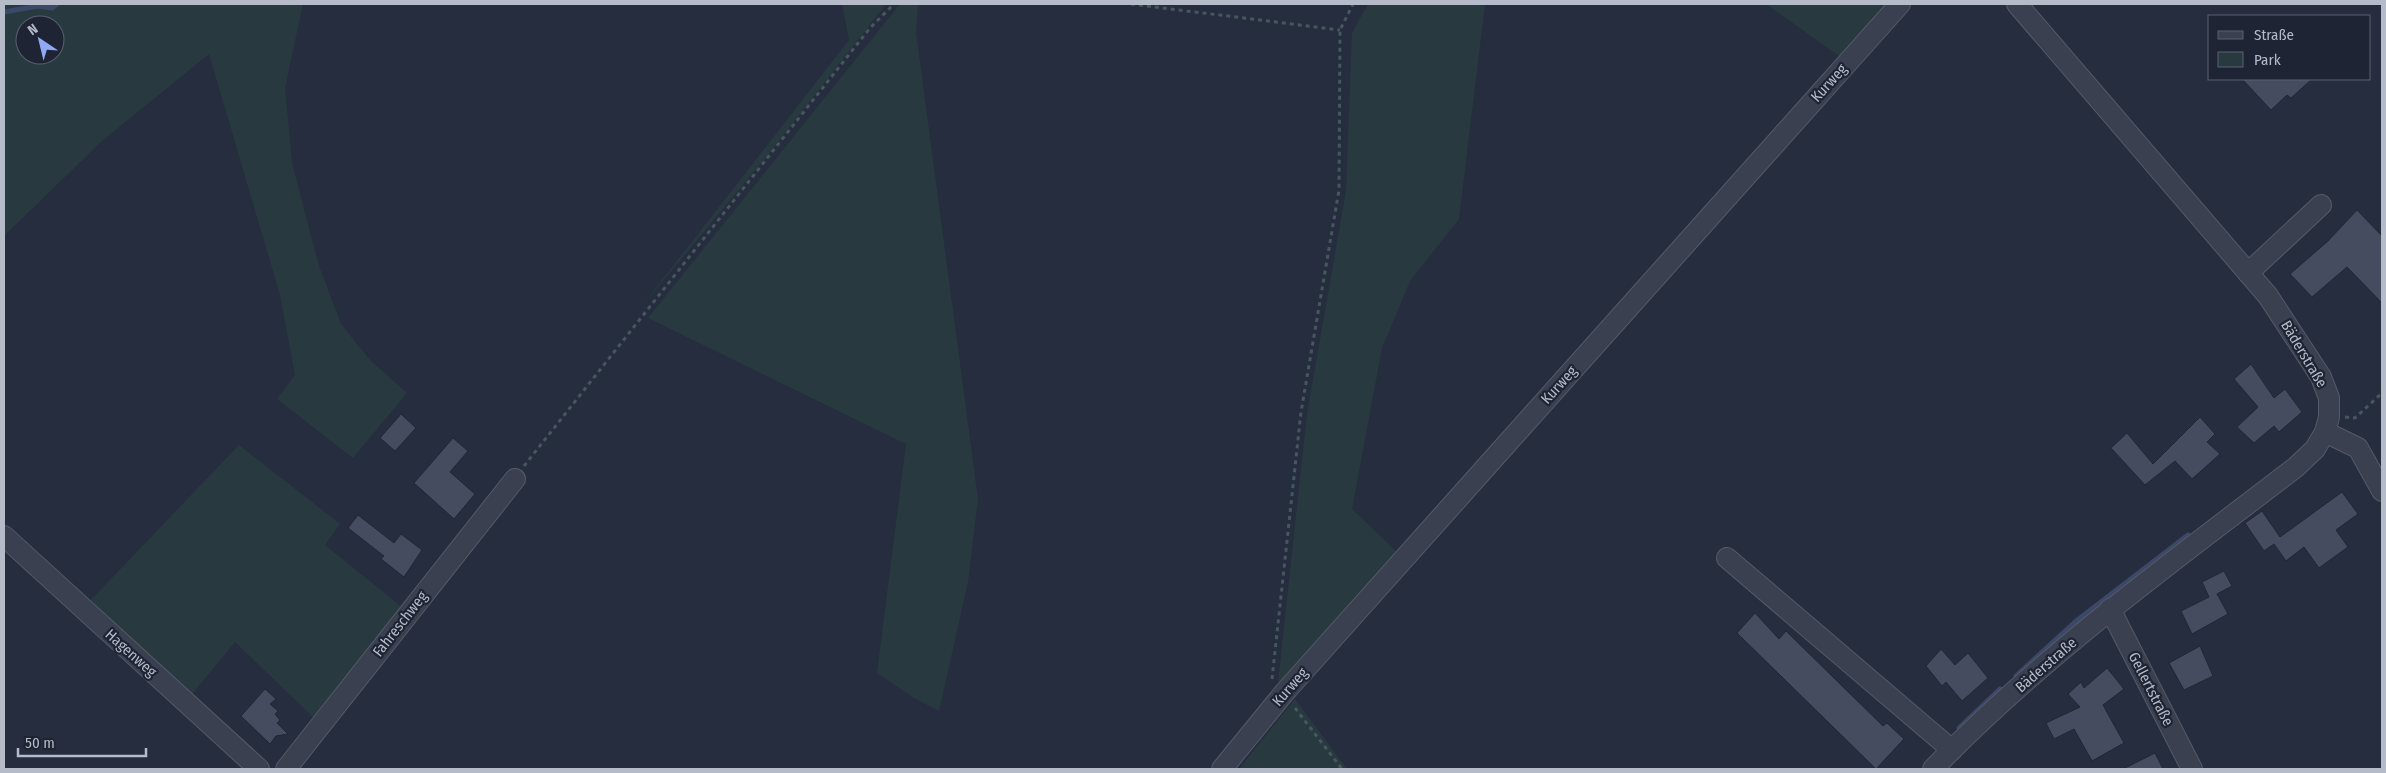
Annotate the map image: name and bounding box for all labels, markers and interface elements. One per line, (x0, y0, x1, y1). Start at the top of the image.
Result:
north arrow (15, 15, 65, 65)
legend (2208, 15, 2371, 80)
text: N (25, 20, 41, 39)
text: Straße (2254, 26, 2294, 44)
text: Park (2254, 51, 2281, 69)
street label: Kurweg (1807, 60, 1851, 106)
street label: Bäderstraße (2277, 317, 2331, 391)
street label: Kurweg (1537, 362, 1581, 408)
street label: Fahreschweg (369, 588, 431, 660)
street label: Hagenweg (102, 625, 160, 681)
street label: Bäderstraße (2012, 634, 2080, 696)
street label: Gellertstraße (2125, 649, 2177, 729)
street label: Kurweg (1268, 664, 1312, 710)
scale bar (18, 726, 145, 758)
text: 50 m (25, 734, 55, 752)

